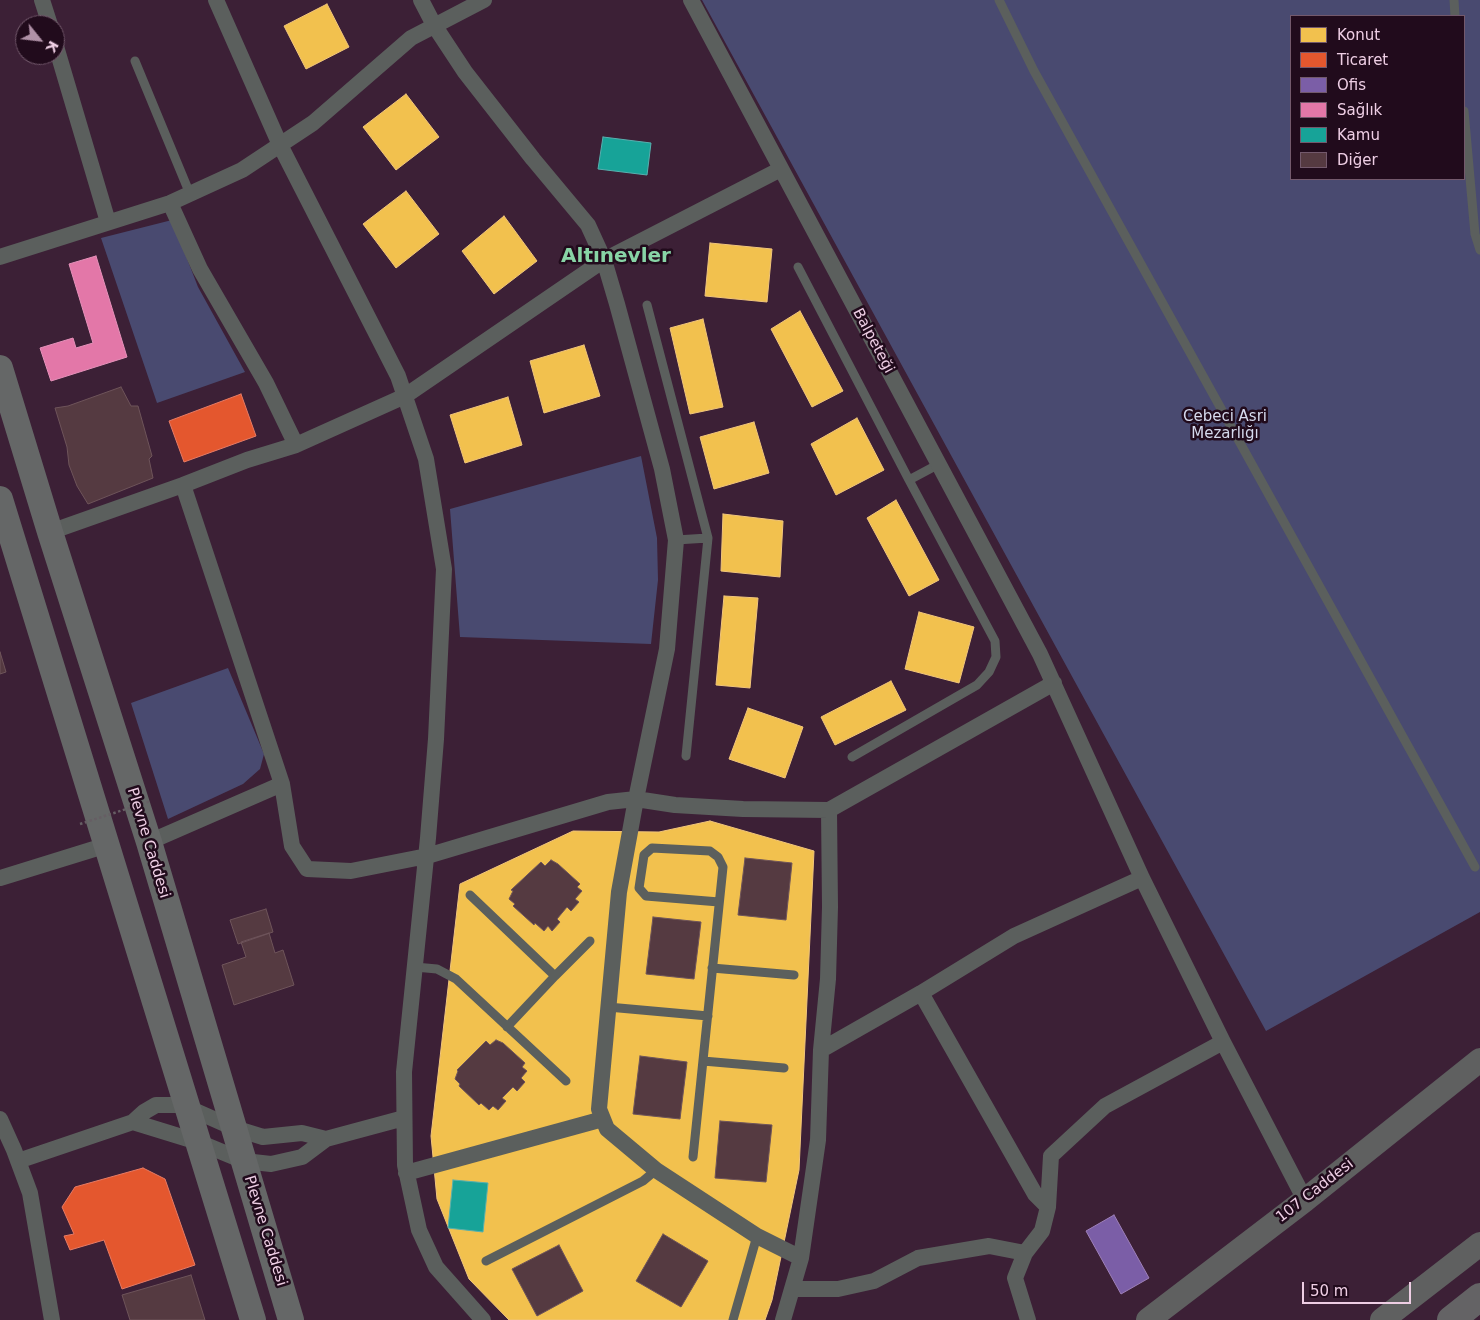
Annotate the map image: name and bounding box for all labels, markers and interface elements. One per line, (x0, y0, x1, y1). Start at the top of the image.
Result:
north arrow (15, 15, 65, 65)
legend (1290, 15, 1465, 180)
text: Konut (1337, 26, 1380, 44)
text: K (43, 38, 62, 55)
text: Ticaret (1337, 51, 1388, 69)
text: Ofis (1337, 76, 1366, 94)
text: Sağlık (1337, 101, 1382, 119)
text: Kamu (1337, 126, 1380, 144)
text: Diğer (1337, 151, 1378, 169)
district label: Altınevler (561, 245, 671, 269)
street label: Balpeteği (848, 305, 898, 377)
park label: Cebeci Asri Mezarlığı (1183, 408, 1267, 443)
street label: Plevne Caddesi (123, 786, 173, 900)
street label: 107 Caddesi (1273, 1155, 1357, 1227)
street label: Plevne Caddesi (240, 1174, 290, 1288)
scale bar (1305, 1272, 1414, 1304)
text: 50 m (1310, 1282, 1348, 1300)

